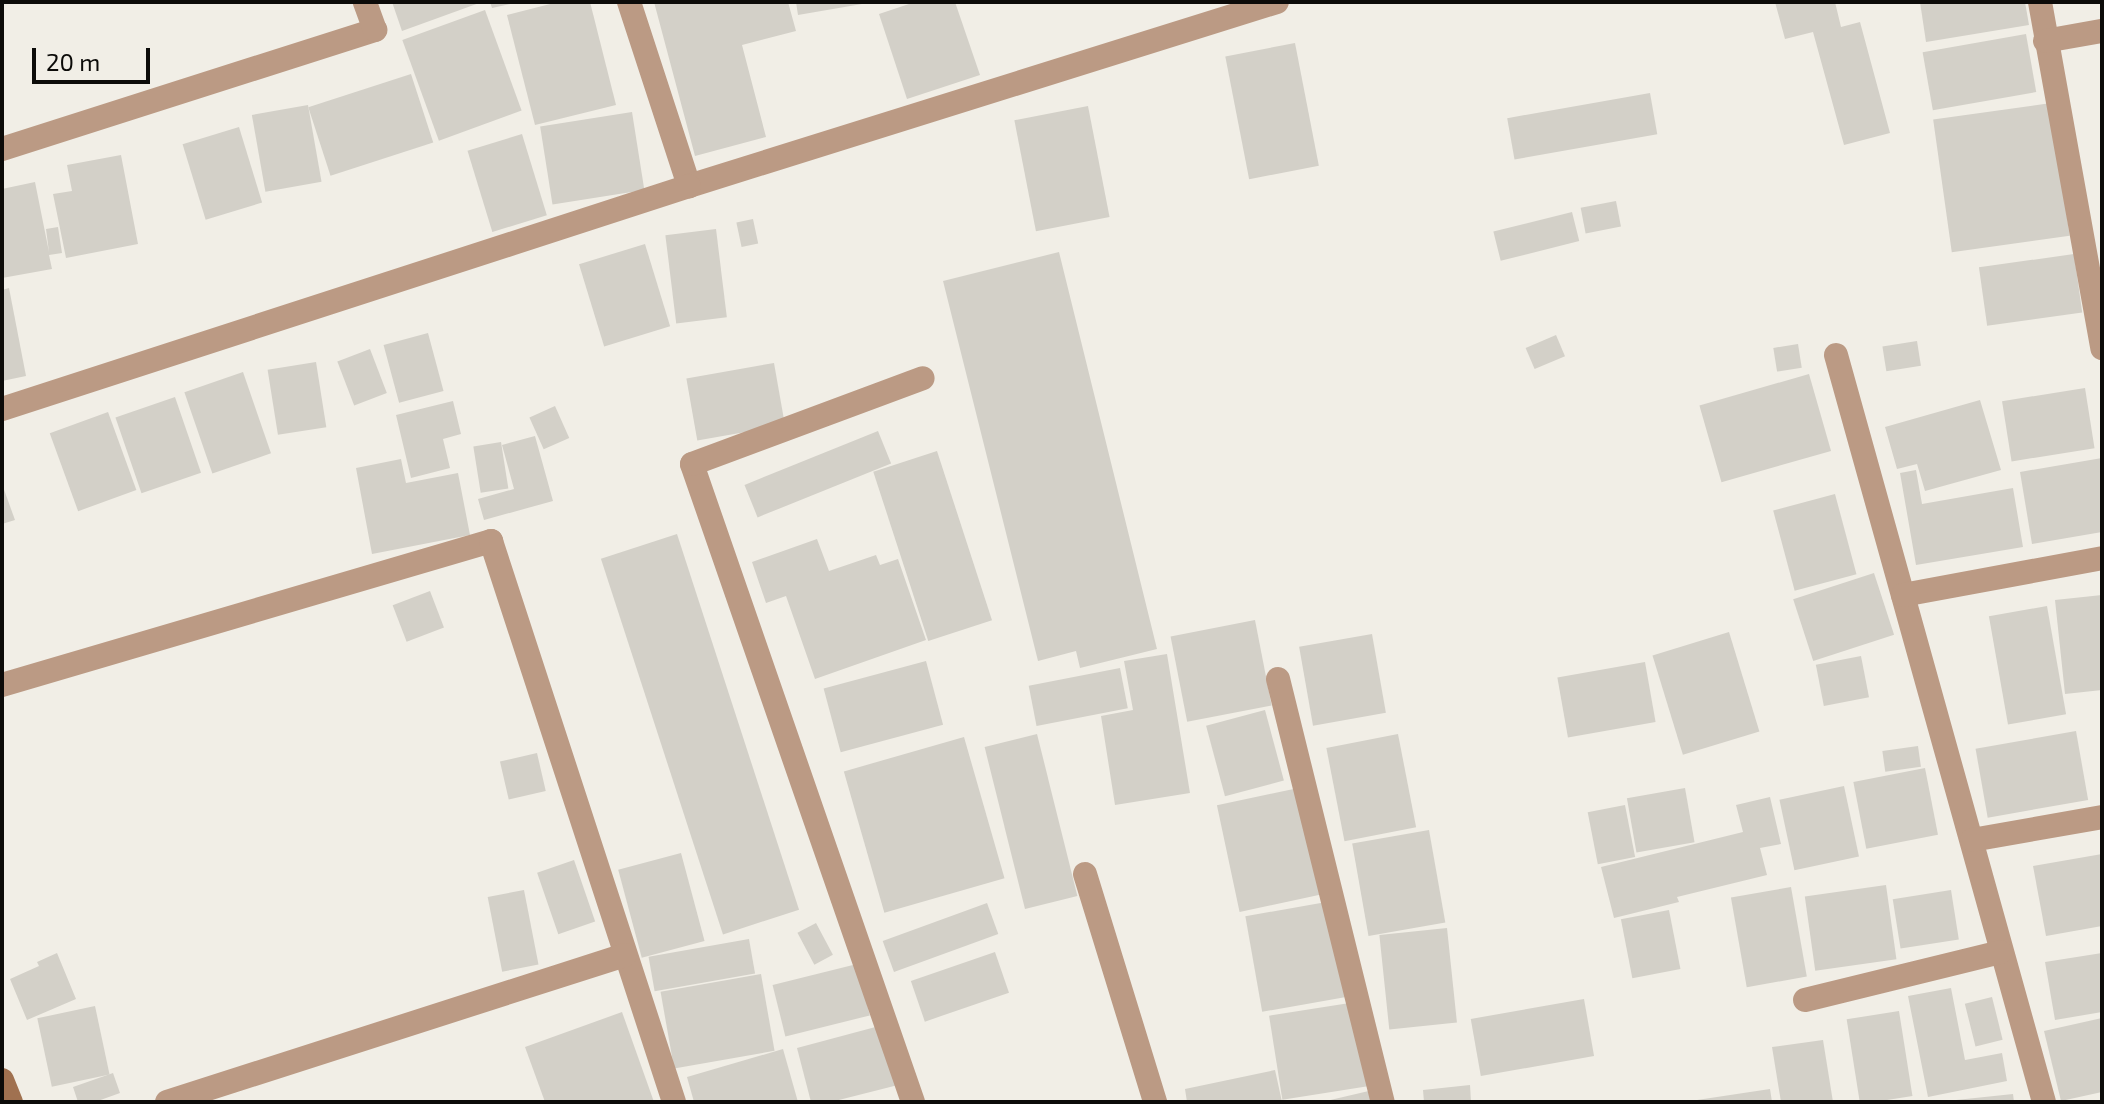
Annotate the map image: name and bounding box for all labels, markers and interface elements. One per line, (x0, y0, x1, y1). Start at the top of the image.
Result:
scale bar (36, 32, 154, 82)
text: 20 m (46, 47, 100, 76)

